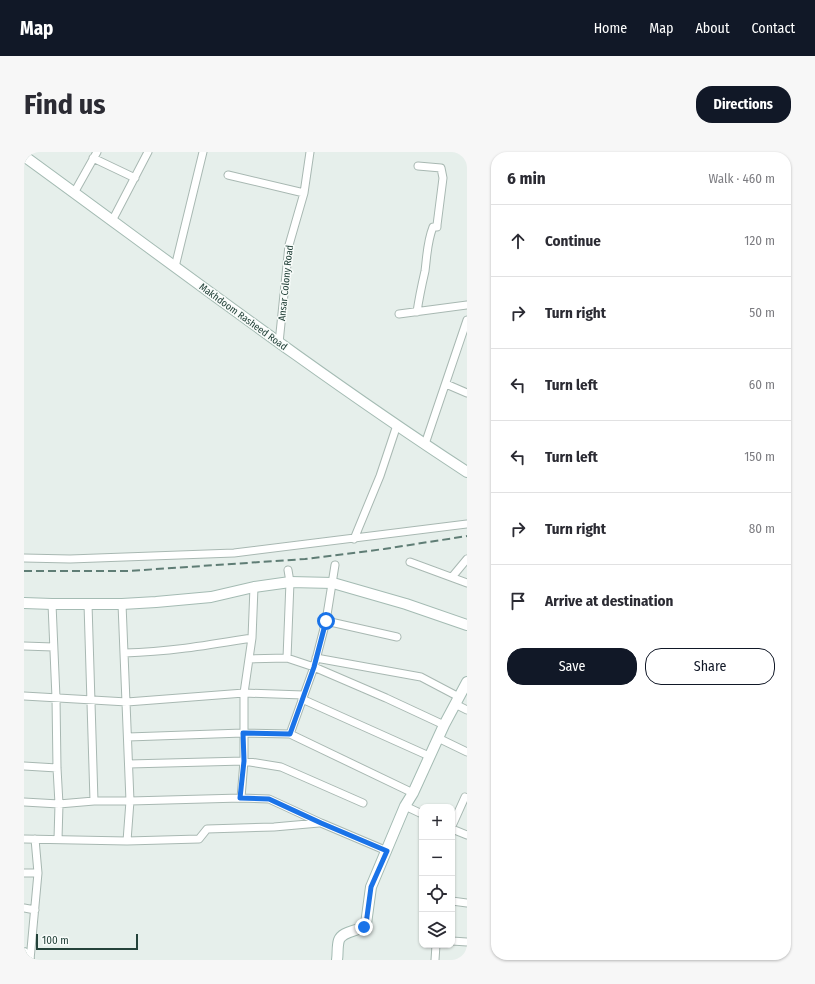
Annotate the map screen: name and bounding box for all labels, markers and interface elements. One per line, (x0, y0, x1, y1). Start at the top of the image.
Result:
text: Map (20, 17, 53, 40)
text: Home (594, 20, 627, 37)
text: Map (649, 20, 673, 37)
text: About (695, 20, 730, 37)
text: Contact (752, 20, 795, 37)
button: Directions (696, 86, 791, 123)
text: Find us (24, 88, 106, 121)
text: 6 min (507, 168, 546, 189)
text: Walk · 460 m (708, 171, 775, 186)
icon: ahead (507, 230, 529, 252)
text: Continue (545, 232, 601, 250)
text: 120 m (744, 233, 775, 248)
street label: Ansar Colony Road (276, 244, 296, 322)
street label: Makhdoom Rasheed Road (197, 281, 289, 353)
icon: right (507, 302, 529, 324)
text: Turn right (545, 304, 606, 322)
text: 50 m (749, 305, 775, 320)
icon: left (507, 374, 529, 396)
text: Turn left (545, 376, 598, 394)
text: 60 m (749, 377, 775, 392)
icon: left (507, 446, 529, 468)
text: Turn left (545, 448, 598, 466)
text: 150 m (744, 449, 775, 464)
icon: right (507, 518, 529, 540)
text: Turn right (545, 520, 606, 538)
text: 80 m (749, 521, 775, 536)
icon: arrive (507, 590, 529, 612)
text: Arrive at destination (545, 592, 673, 610)
route start (317, 612, 335, 630)
button: Save (507, 648, 637, 685)
button: Share (645, 648, 775, 685)
map controls (419, 804, 455, 948)
button: + (419, 804, 455, 840)
button: − (419, 840, 455, 876)
button: locate (419, 876, 455, 912)
button: layers (419, 912, 455, 948)
route end (355, 918, 373, 936)
scale bar (36, 932, 138, 951)
text: 100 m (42, 934, 69, 947)

